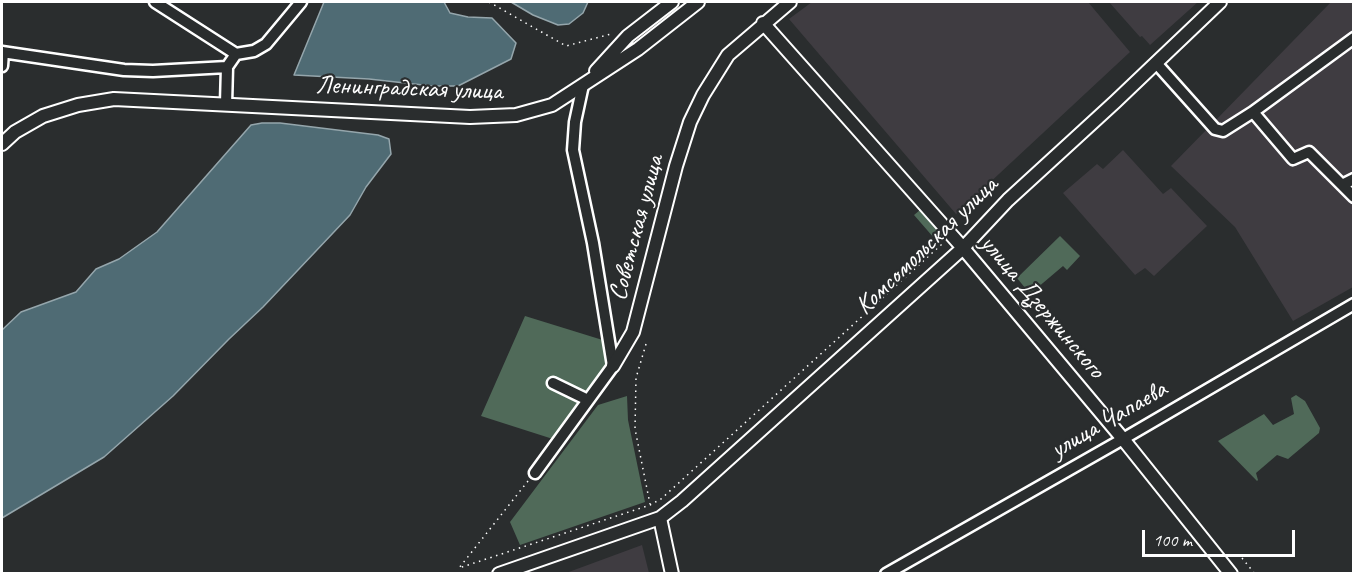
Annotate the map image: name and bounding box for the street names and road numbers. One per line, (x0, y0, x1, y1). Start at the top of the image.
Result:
street label: Ленинградская улица (315, 70, 503, 108)
street label: Советская улица (603, 152, 671, 304)
street label: Комсомольская улица (849, 170, 1005, 322)
street label: улица Дзержинского (973, 229, 1111, 385)
street label: улица Чапаева (1045, 374, 1173, 466)

